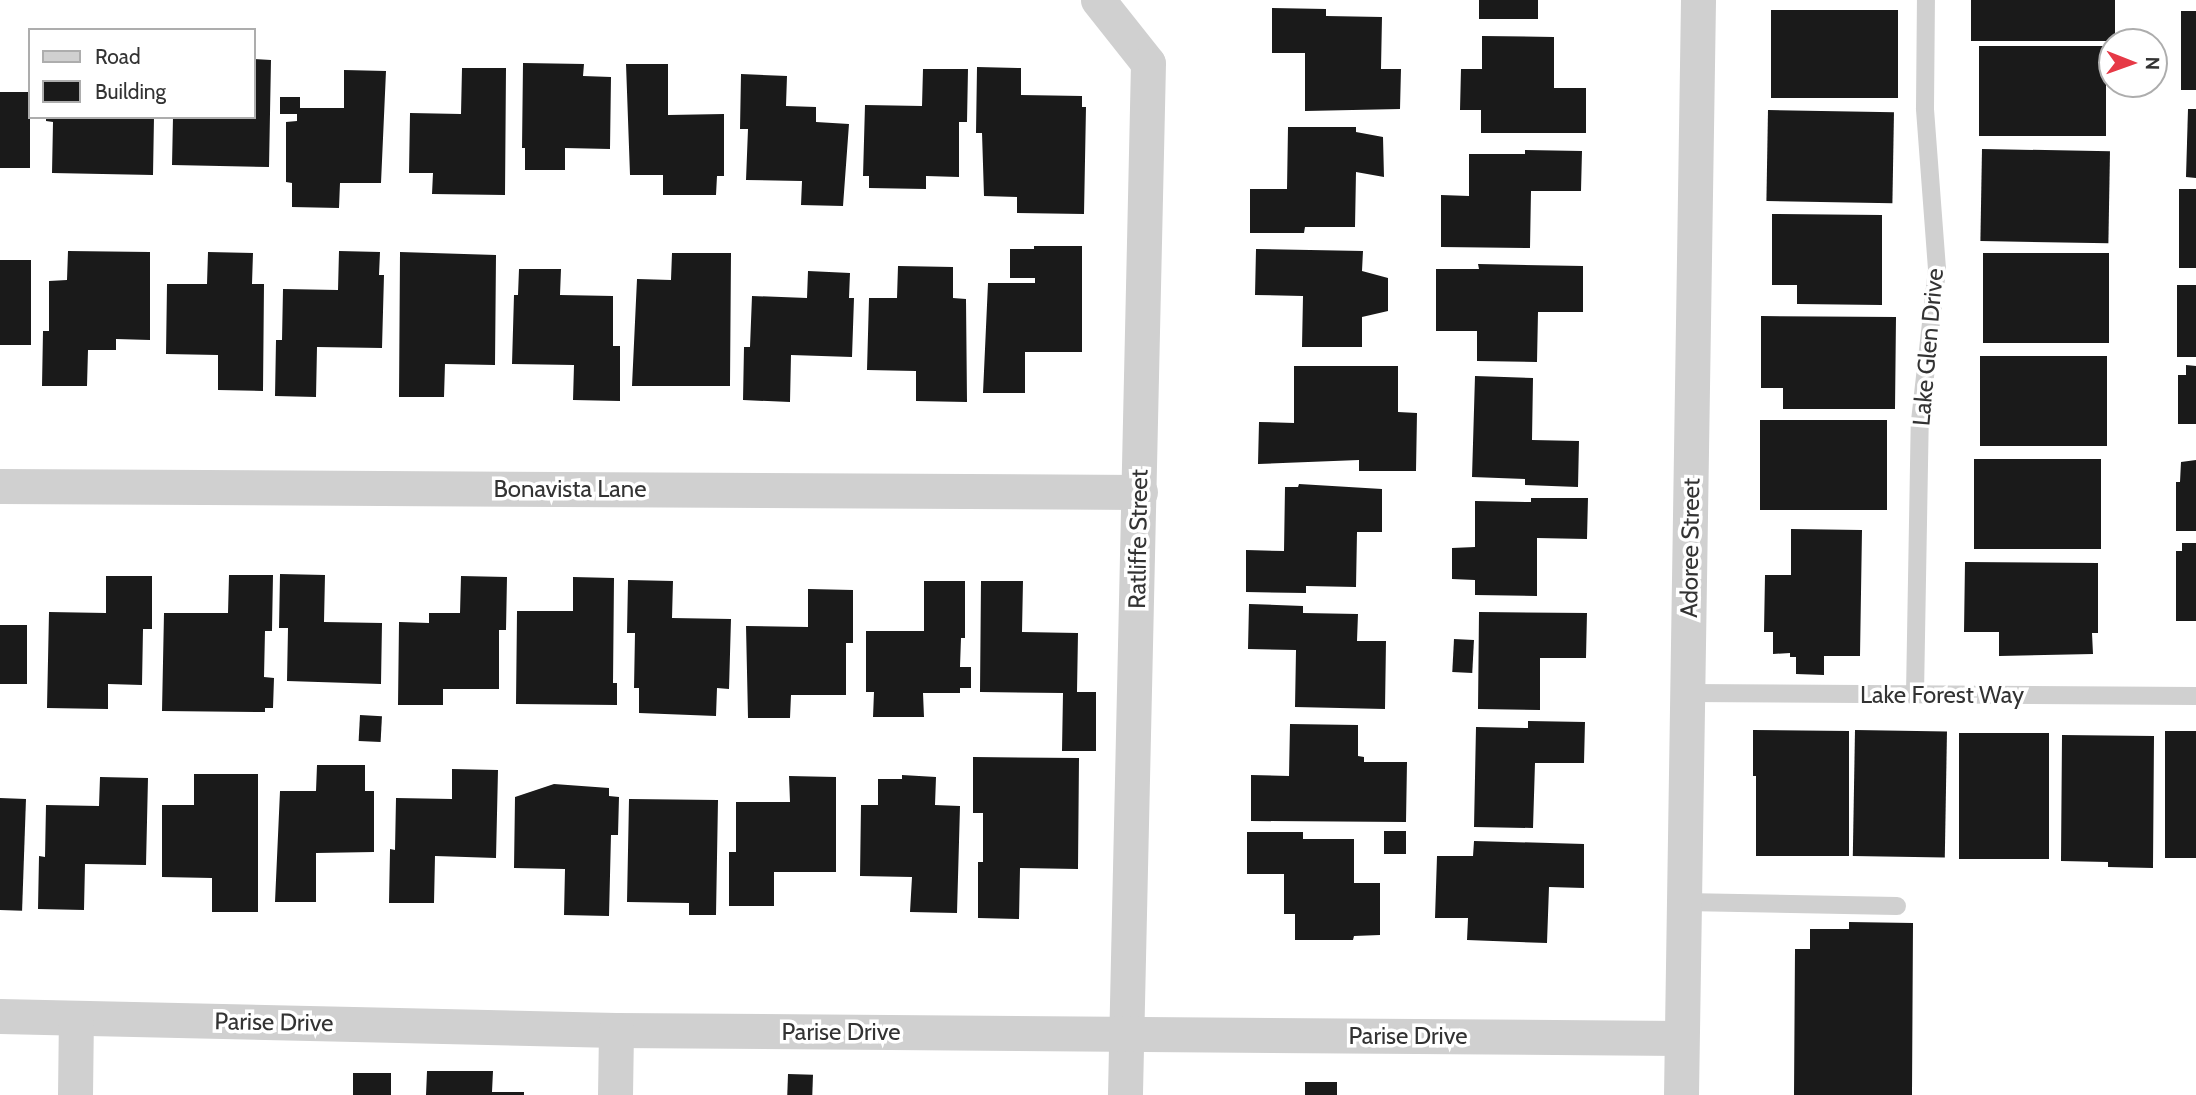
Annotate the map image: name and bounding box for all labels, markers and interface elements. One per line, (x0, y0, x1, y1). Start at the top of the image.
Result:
legend (28, 28, 256, 119)
north arrow (2098, 28, 2168, 98)
text: Road (95, 44, 141, 69)
text: N (2141, 56, 2164, 70)
text: Building (95, 79, 166, 104)
street label: Lake Glen Drive (1907, 267, 1949, 427)
street label: Ratliffe Street (1122, 469, 1154, 609)
street label: Bonavista Lane (493, 475, 647, 503)
street label: Adoree Street (1674, 478, 1706, 618)
street label: Lake Forest Way (1860, 681, 2024, 709)
street label: Parise Drive (214, 1007, 334, 1037)
street label: Parise Drive (781, 1018, 901, 1046)
street label: Parise Drive (1348, 1022, 1468, 1050)

